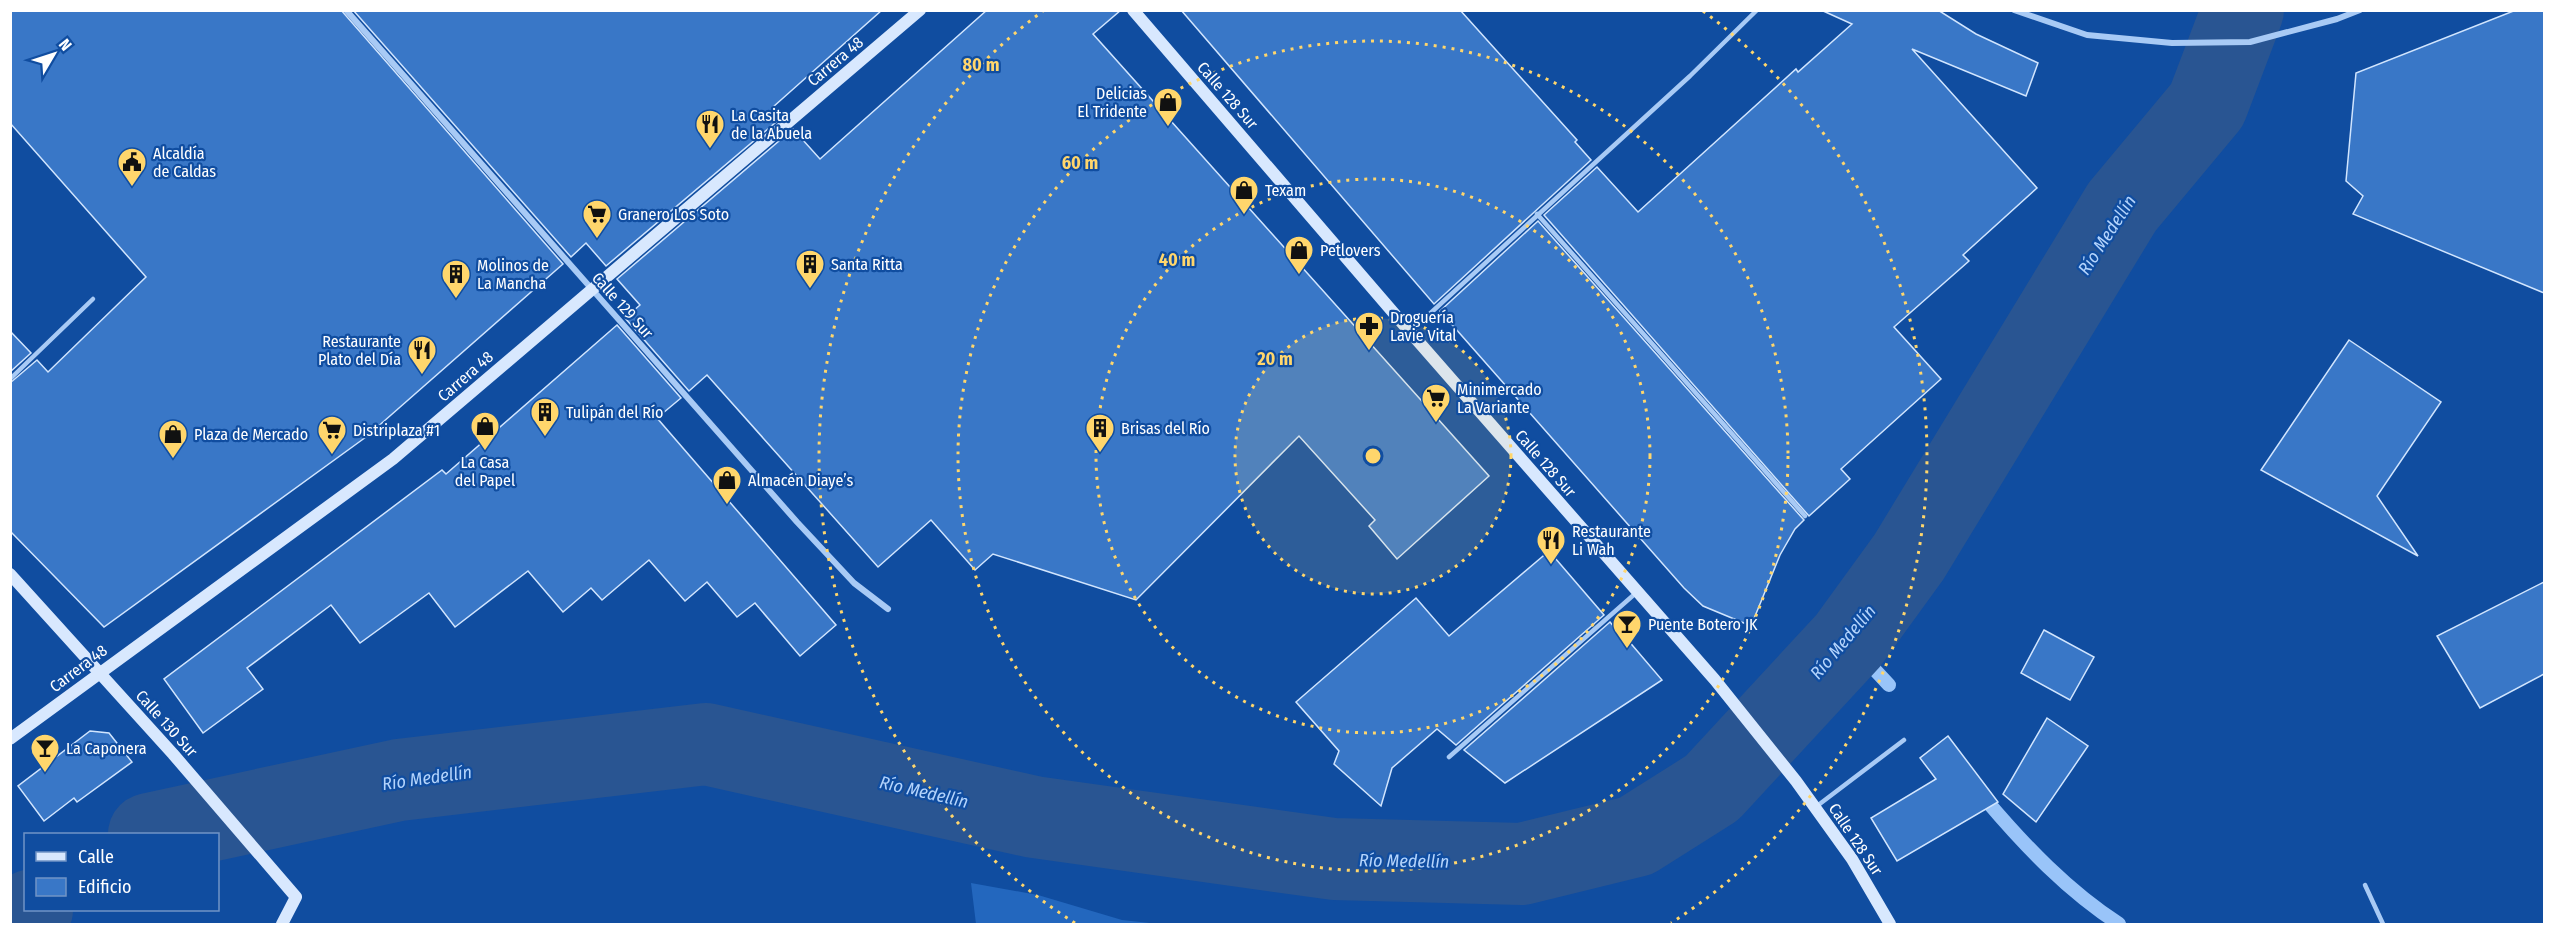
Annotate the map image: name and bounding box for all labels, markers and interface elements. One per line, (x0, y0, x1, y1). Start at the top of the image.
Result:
north arrow (24, 24, 84, 84)
street label: Carrera 48 (804, 33, 867, 90)
text: N (55, 35, 76, 55)
text: 80 m (963, 54, 999, 76)
street label: Calle 128 Sur (1193, 58, 1262, 133)
place label: Delicias El Tridente (1077, 84, 1147, 121)
shop icon: Delicias El Tridente (1152, 86, 1184, 128)
place label: La Casita de la Abuela (731, 106, 812, 143)
restaurant icon: La Casita de la Abuela (694, 108, 726, 150)
place label: Alcaldía de Caldas (153, 144, 216, 181)
public building icon: Alcaldía de Caldas (116, 146, 148, 188)
text: 60 m (1062, 152, 1098, 174)
shop icon: Texam (1228, 174, 1260, 216)
place label: Texam (1265, 181, 1306, 200)
water label: Río Medellín (2073, 191, 2141, 279)
supermarket icon: Granero Los Soto (581, 198, 613, 240)
place label: Granero Los Soto (618, 205, 729, 224)
shop icon: Petlovers (1283, 234, 1315, 276)
place label: Petlovers (1320, 241, 1381, 260)
building icon: Santa Ritta (794, 248, 826, 290)
text: 40 m (1159, 249, 1195, 271)
place label: Santa Ritta (831, 255, 903, 274)
place label: Molinos de La Mancha (477, 256, 549, 293)
building icon: Molinos de La Mancha (440, 258, 472, 300)
street label: Calle 129 Sur (588, 268, 657, 343)
place label: Droguería Lavie Vital (1390, 308, 1457, 345)
pharmacy icon: Droguería Lavie Vital (1353, 310, 1385, 352)
place label: Restaurante Plato del Día (318, 332, 401, 369)
restaurant icon: Restaurante Plato del Día (406, 334, 438, 376)
street label: Carrera 48 (434, 347, 497, 405)
text: 20 m (1256, 348, 1293, 370)
place label: Minimercado La Variante (1457, 380, 1542, 417)
supermarket icon: Minimercado La Variante (1420, 382, 1452, 424)
building icon: Tulipán del Río (529, 396, 561, 438)
place label: Tulipán del Río (566, 403, 663, 422)
shop icon: La Casa del Papel (469, 410, 501, 452)
building icon: Brisas del Río (1084, 412, 1116, 454)
supermarket icon: Distriplaza #1 (316, 414, 348, 456)
shop icon: Plaza de Mercado (157, 418, 189, 460)
place label: Brisas del Río (1121, 419, 1210, 438)
place label: Distriplaza #1 (353, 421, 440, 440)
place label: Plaza de Mercado (194, 425, 308, 444)
street label: Calle 128 Sur (1511, 426, 1580, 501)
centre of rings (1363, 446, 1383, 466)
place label: La Casa del Papel (455, 453, 515, 490)
shop icon: Almacén Diaye’s (711, 464, 743, 506)
place label: Almacén Diaye’s (748, 471, 853, 490)
place label: Restaurante Li Wah (1572, 522, 1651, 559)
restaurant icon: Restaurante Li Wah (1535, 524, 1567, 566)
water label: Río Medellín (1805, 600, 1881, 684)
bar icon: Puente Botero JK (1611, 608, 1643, 650)
place label: Puente Botero JK (1648, 615, 1758, 634)
street label: Carrera 48 (46, 641, 111, 696)
street label: Calle 130 Sur (132, 686, 202, 761)
bar icon: La Caponera (29, 732, 61, 774)
place label: La Caponera (66, 739, 147, 758)
water label: Río Medellín (381, 761, 473, 795)
water label: Río Medellín (877, 771, 971, 813)
street label: Calle 128 Sur (1825, 800, 1887, 879)
legend (24, 833, 219, 911)
text: Calle (78, 846, 114, 868)
water label: Río Medellín (1359, 849, 1449, 873)
text: Edificio (78, 876, 131, 898)

